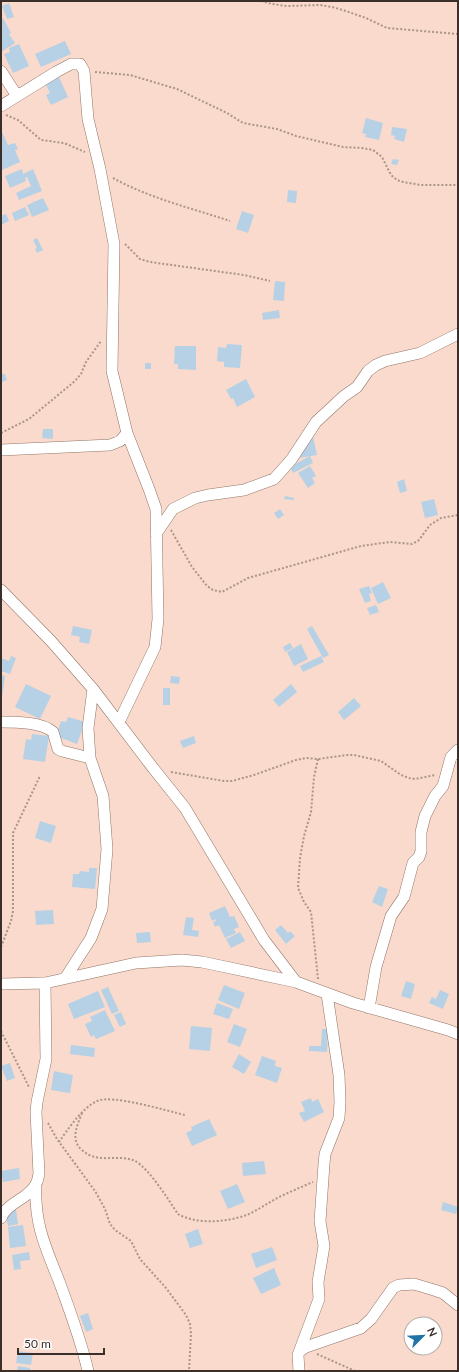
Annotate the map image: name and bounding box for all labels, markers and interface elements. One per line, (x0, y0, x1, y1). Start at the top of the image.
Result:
north arrow (403, 1316, 443, 1356)
text: N (425, 1325, 440, 1338)
scale bar (18, 1330, 104, 1356)
text: 50 m (24, 1336, 51, 1351)

